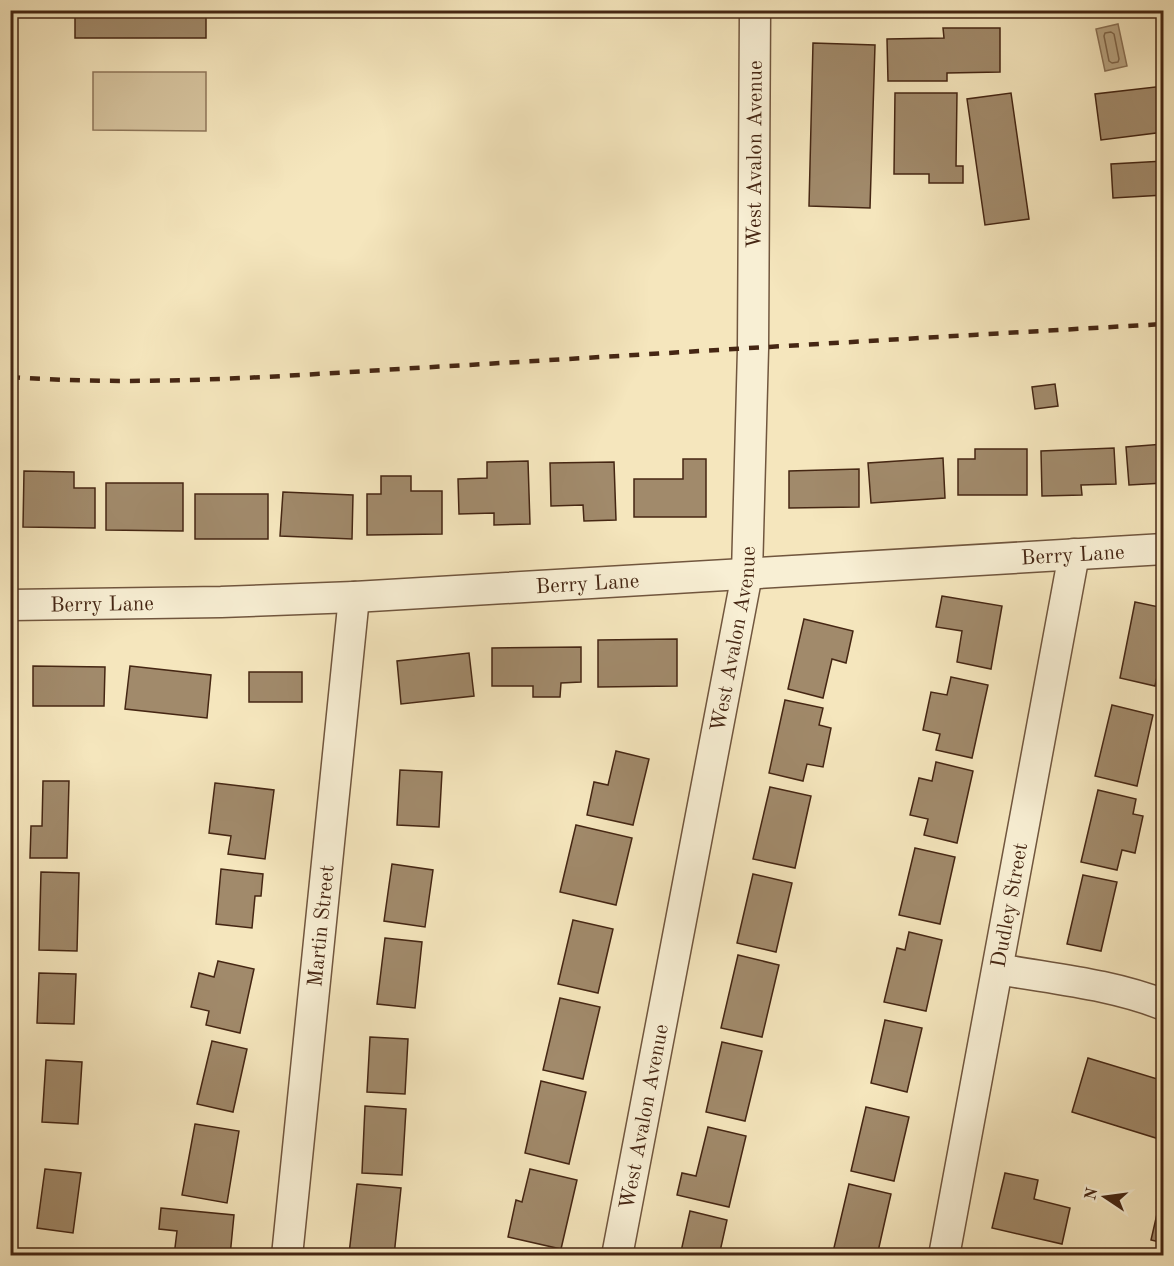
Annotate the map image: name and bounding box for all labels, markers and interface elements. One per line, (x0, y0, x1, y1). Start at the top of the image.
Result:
street label: West Avalon Avenue (745, 60, 767, 248)
street label: Berry Lane (1020, 542, 1125, 569)
street label: West Avalon Avenue (708, 546, 760, 734)
street label: Berry Lane (535, 571, 640, 598)
street label: Berry Lane (50, 594, 154, 616)
street label: Dudley Street (989, 841, 1032, 969)
street label: Martin Street (305, 864, 339, 988)
street label: West Avalon Avenue (617, 1022, 673, 1211)
north arrow (1075, 1167, 1135, 1227)
text: N (1083, 1186, 1102, 1202)

